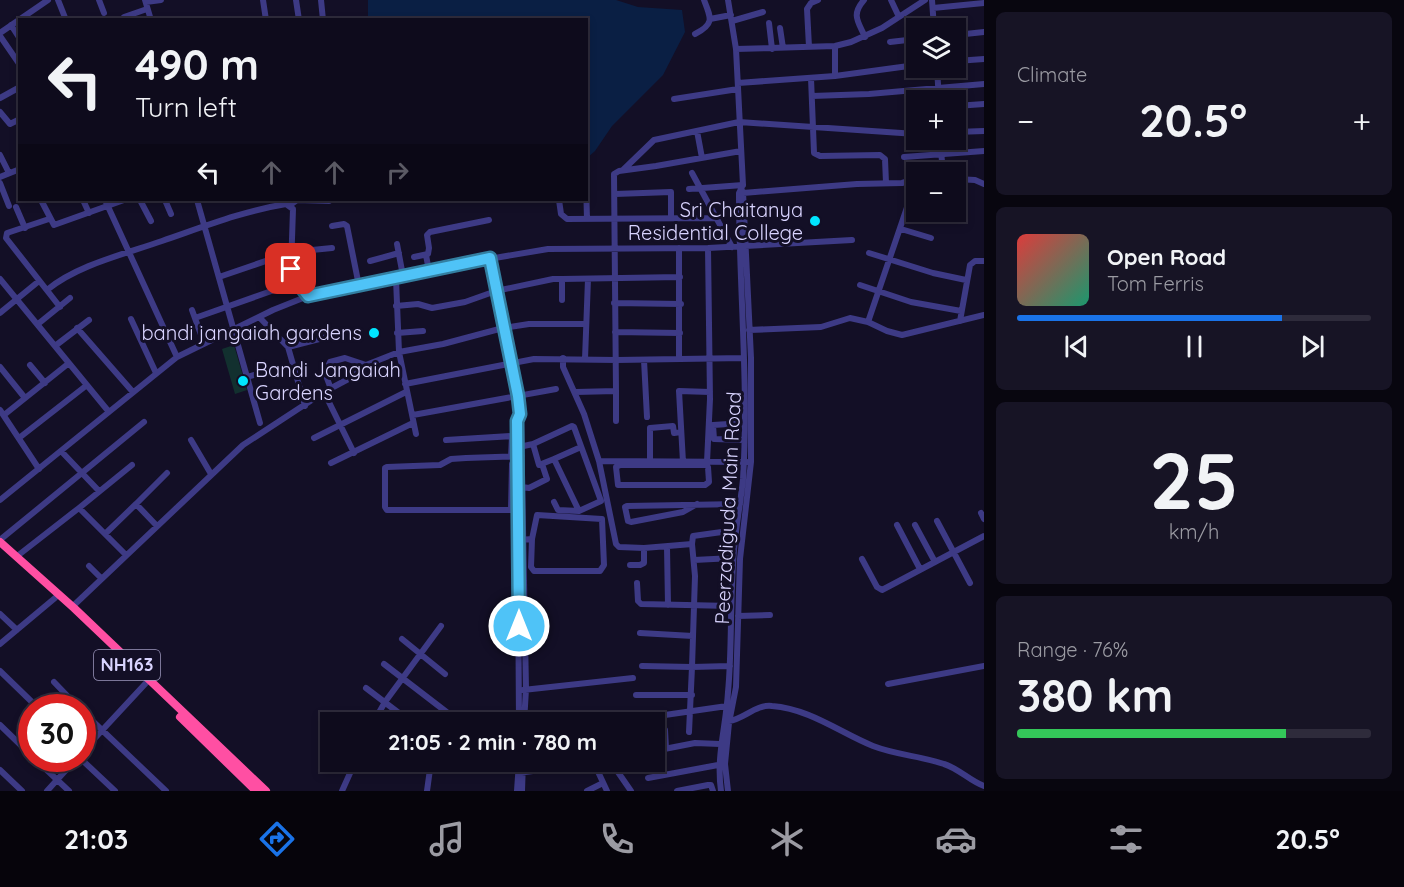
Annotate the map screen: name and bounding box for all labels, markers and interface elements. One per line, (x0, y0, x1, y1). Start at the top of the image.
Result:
map controls (906, 18, 966, 222)
button: layers (906, 18, 966, 78)
text: 490 m (135, 38, 259, 91)
icon: left (36, 42, 114, 120)
text: Climate (1017, 62, 1087, 87)
text: Turn left (135, 90, 237, 124)
button: + (906, 90, 966, 150)
text: 20.5° (1139, 92, 1247, 148)
text: − (1017, 100, 1034, 141)
text: + (1352, 100, 1371, 141)
icon: left (192, 156, 225, 189)
icon: ahead (255, 156, 288, 189)
icon: ahead (318, 156, 351, 189)
icon: right (381, 156, 414, 189)
button: − (906, 162, 966, 222)
place label: Sri Chaitanya Residential College (628, 197, 803, 245)
marker: Sri Chaitanya Residential College (808, 214, 822, 228)
pin (265, 243, 316, 294)
text: Open Road (1107, 243, 1226, 271)
icon: arrive (274, 252, 307, 285)
text: Tom Ferris (1107, 271, 1204, 296)
place label: bandi jangaiah gardens (141, 320, 362, 345)
marker: bandi jangaiah gardens (367, 326, 381, 340)
icon: previous (1060, 330, 1093, 363)
icon: pause (1178, 330, 1211, 363)
icon: next (1296, 330, 1329, 363)
place label: Bandi Jangaiah Gardens (255, 357, 401, 405)
marker: Bandi Jangaiah Gardens (236, 374, 250, 388)
street label: Peerzadiguda Main Road (709, 391, 746, 625)
text: 25 (1149, 431, 1239, 529)
text: km/h (1169, 519, 1219, 544)
position arrow (487, 594, 551, 658)
text: Range · 76% (1017, 637, 1128, 662)
road number: NH163 (94, 650, 160, 680)
text: 380 km (1017, 667, 1173, 723)
speed limit sign: 30 (18, 694, 96, 772)
text: 21:05 · 2 min · 780 m (388, 728, 597, 756)
icon: directions (256, 818, 298, 860)
icon: music (426, 818, 468, 860)
icon: phone (596, 818, 638, 860)
icon: climate (766, 818, 808, 860)
icon: car (935, 818, 977, 860)
icon: filters (1105, 818, 1147, 860)
text: 21:03 (64, 822, 128, 856)
text: 20.5° (1275, 822, 1340, 856)

